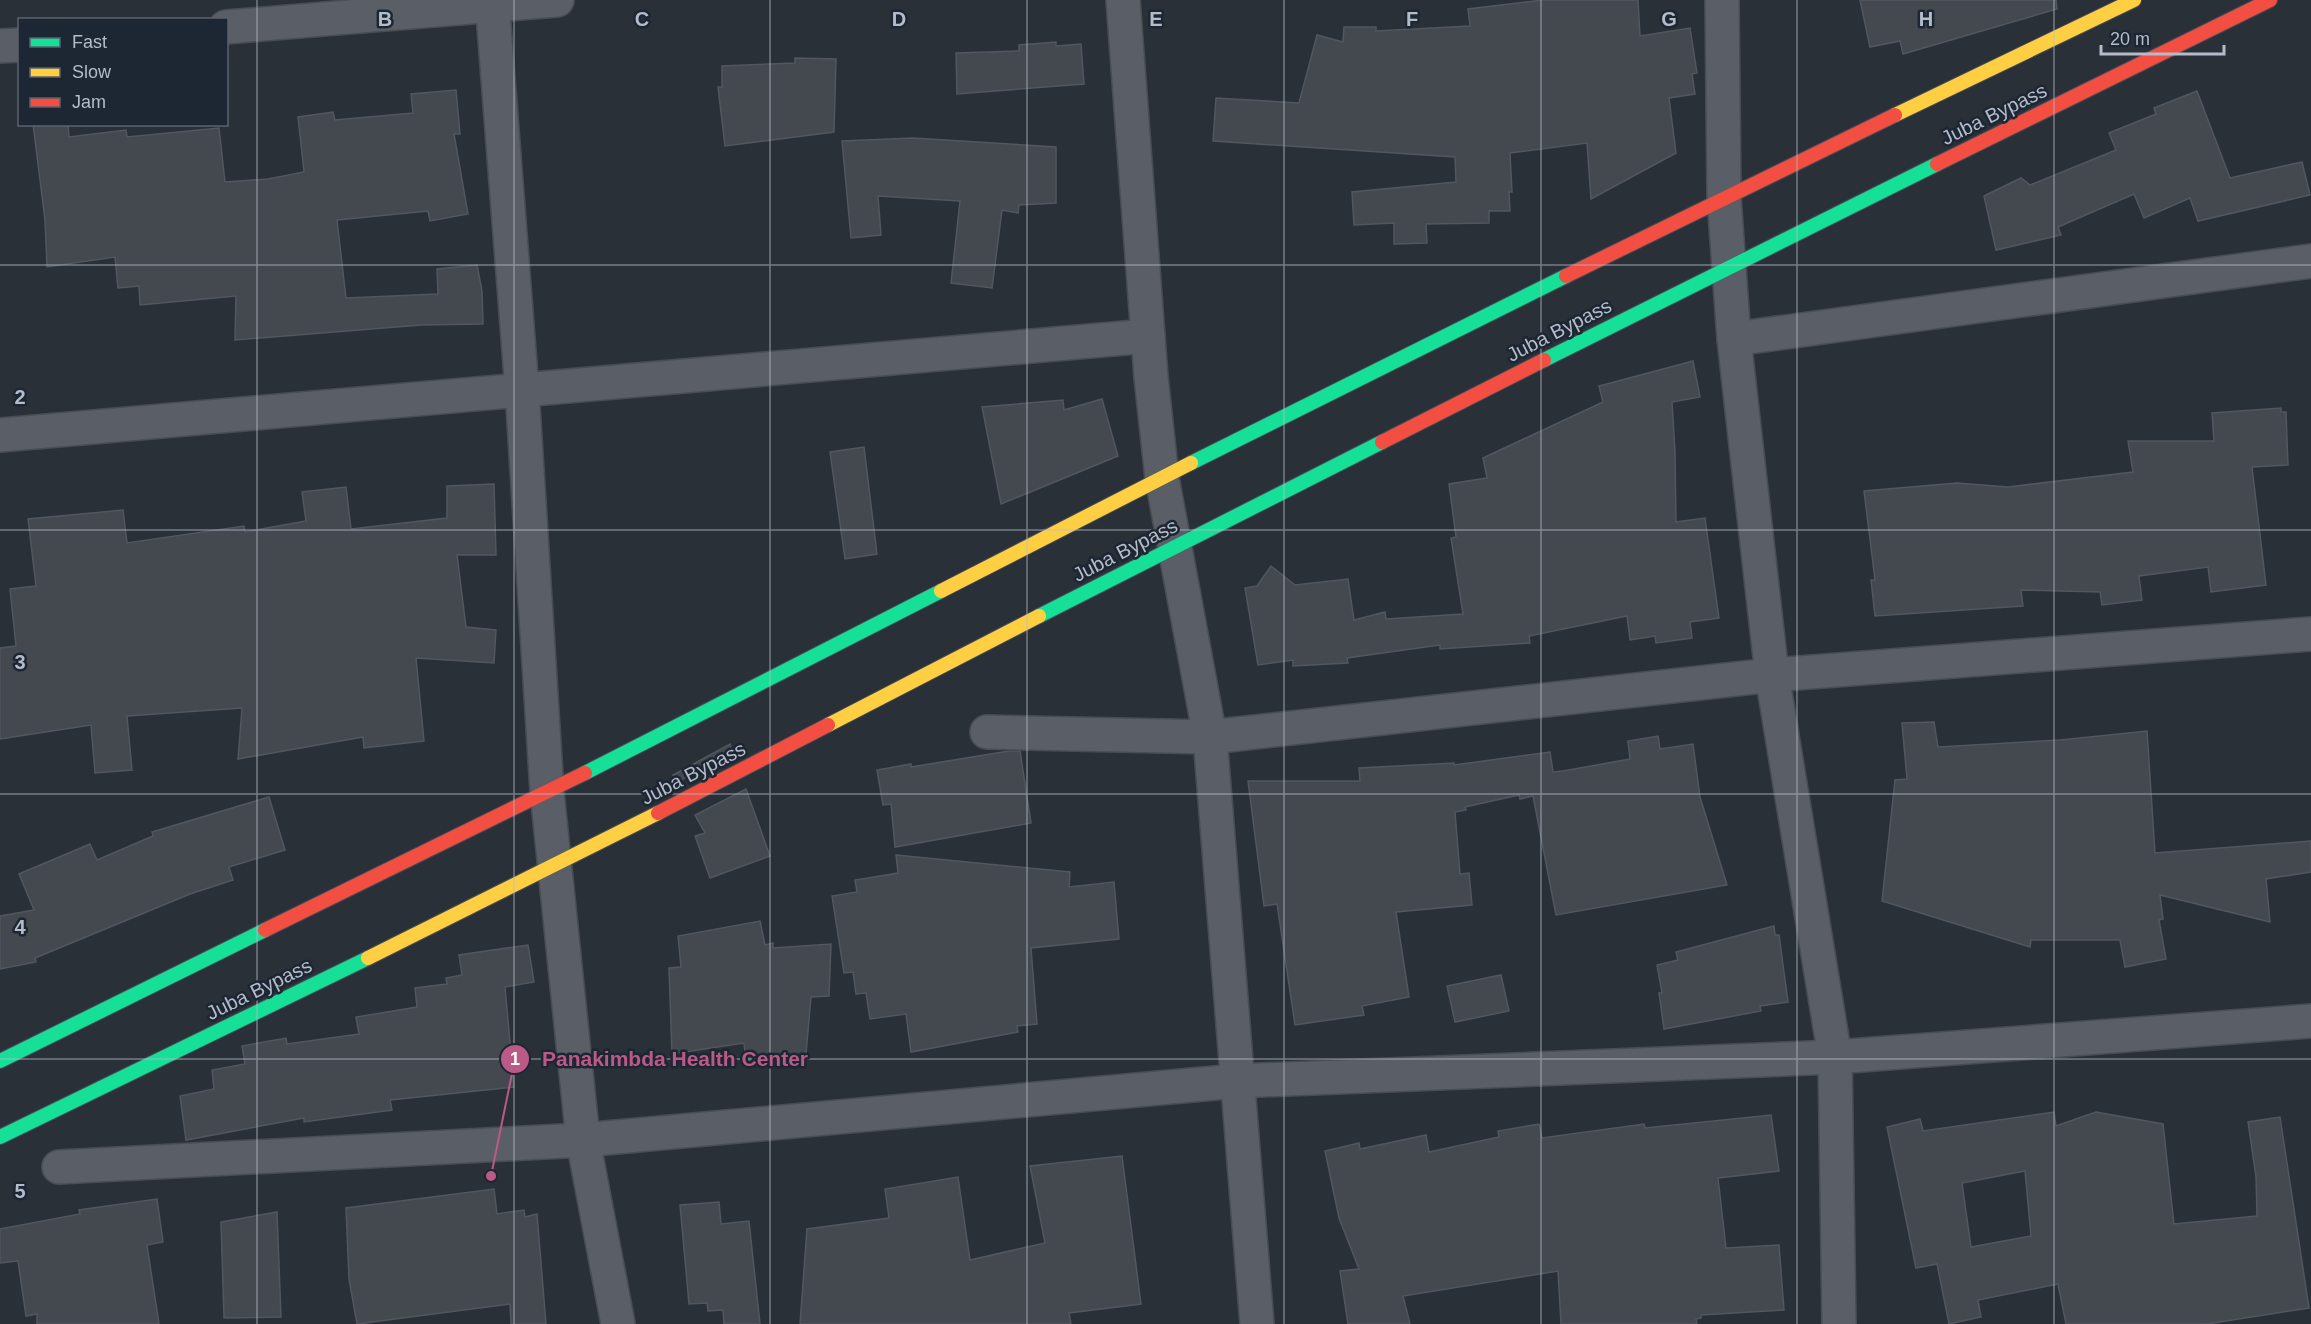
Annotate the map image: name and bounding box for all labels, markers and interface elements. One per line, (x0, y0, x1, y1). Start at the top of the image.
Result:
text: B (378, 8, 392, 30)
text: C (635, 8, 649, 30)
text: D (892, 8, 906, 30)
text: E (1149, 8, 1163, 30)
text: F (1406, 8, 1418, 30)
text: G (1661, 8, 1677, 30)
text: H (1919, 8, 1933, 30)
legend (18, 18, 228, 126)
scale bar (2101, 18, 2224, 56)
text: 20 m (2110, 29, 2150, 49)
text: Fast (72, 32, 107, 52)
text: Slow (72, 62, 112, 82)
street label: Juba Bypass (1938, 79, 2050, 149)
text: Jam (72, 92, 106, 112)
street label: Juba Bypass (1503, 294, 1615, 366)
text: 2 (14, 386, 26, 408)
street label: Juba Bypass (1069, 514, 1181, 586)
text: 3 (14, 651, 26, 673)
street label: Juba Bypass (637, 737, 749, 809)
text: 4 (14, 916, 26, 938)
street label: Juba Bypass (203, 954, 315, 1024)
callout: Panakimbda Health Center (500, 1039, 820, 1078)
text: Panakimbda Health Center (542, 1047, 808, 1070)
text: 1 (510, 1049, 520, 1069)
text: 5 (14, 1180, 26, 1202)

